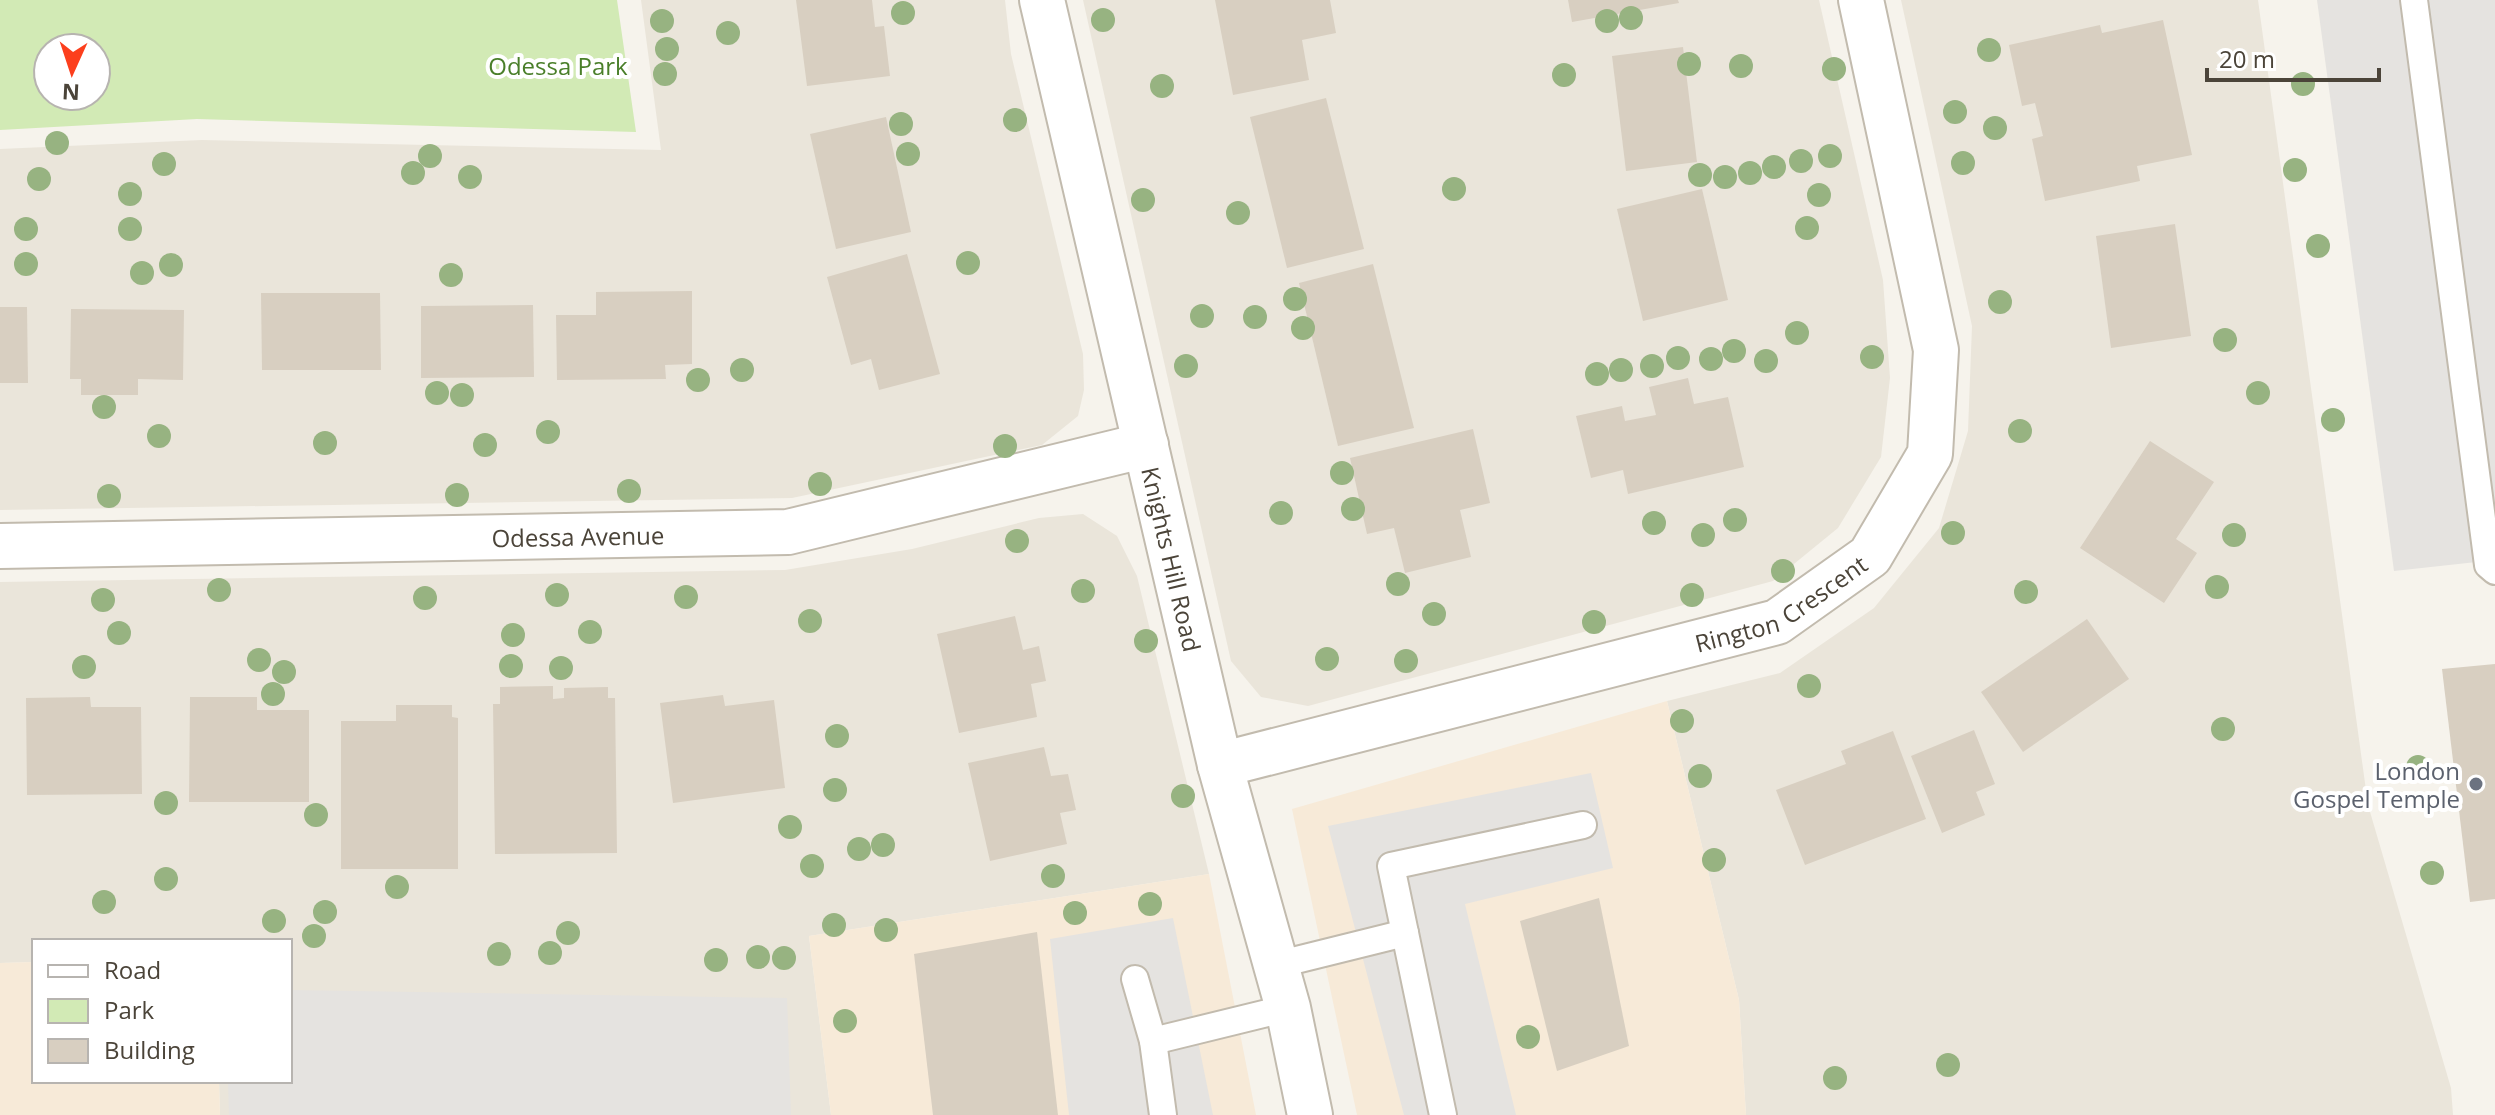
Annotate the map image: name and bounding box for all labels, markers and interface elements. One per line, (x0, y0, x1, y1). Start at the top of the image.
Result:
north arrow (32, 32, 112, 112)
scale bar (2207, 32, 2379, 82)
text: 20 m (2219, 42, 2275, 75)
park label: Odessa Park (488, 49, 628, 82)
text: N (61, 78, 81, 108)
street label: Knights Hill Road (1135, 463, 1210, 655)
street label: Odessa Avenue (491, 518, 665, 554)
street label: Rington Crescent (1691, 547, 1873, 659)
place label: London Gospel Temple (2293, 754, 2460, 815)
marker: London Gospel Temple (2467, 775, 2485, 793)
legend (32, 939, 292, 1083)
text: Road (104, 953, 161, 986)
text: Park (104, 993, 155, 1026)
text: Building (104, 1033, 195, 1066)

